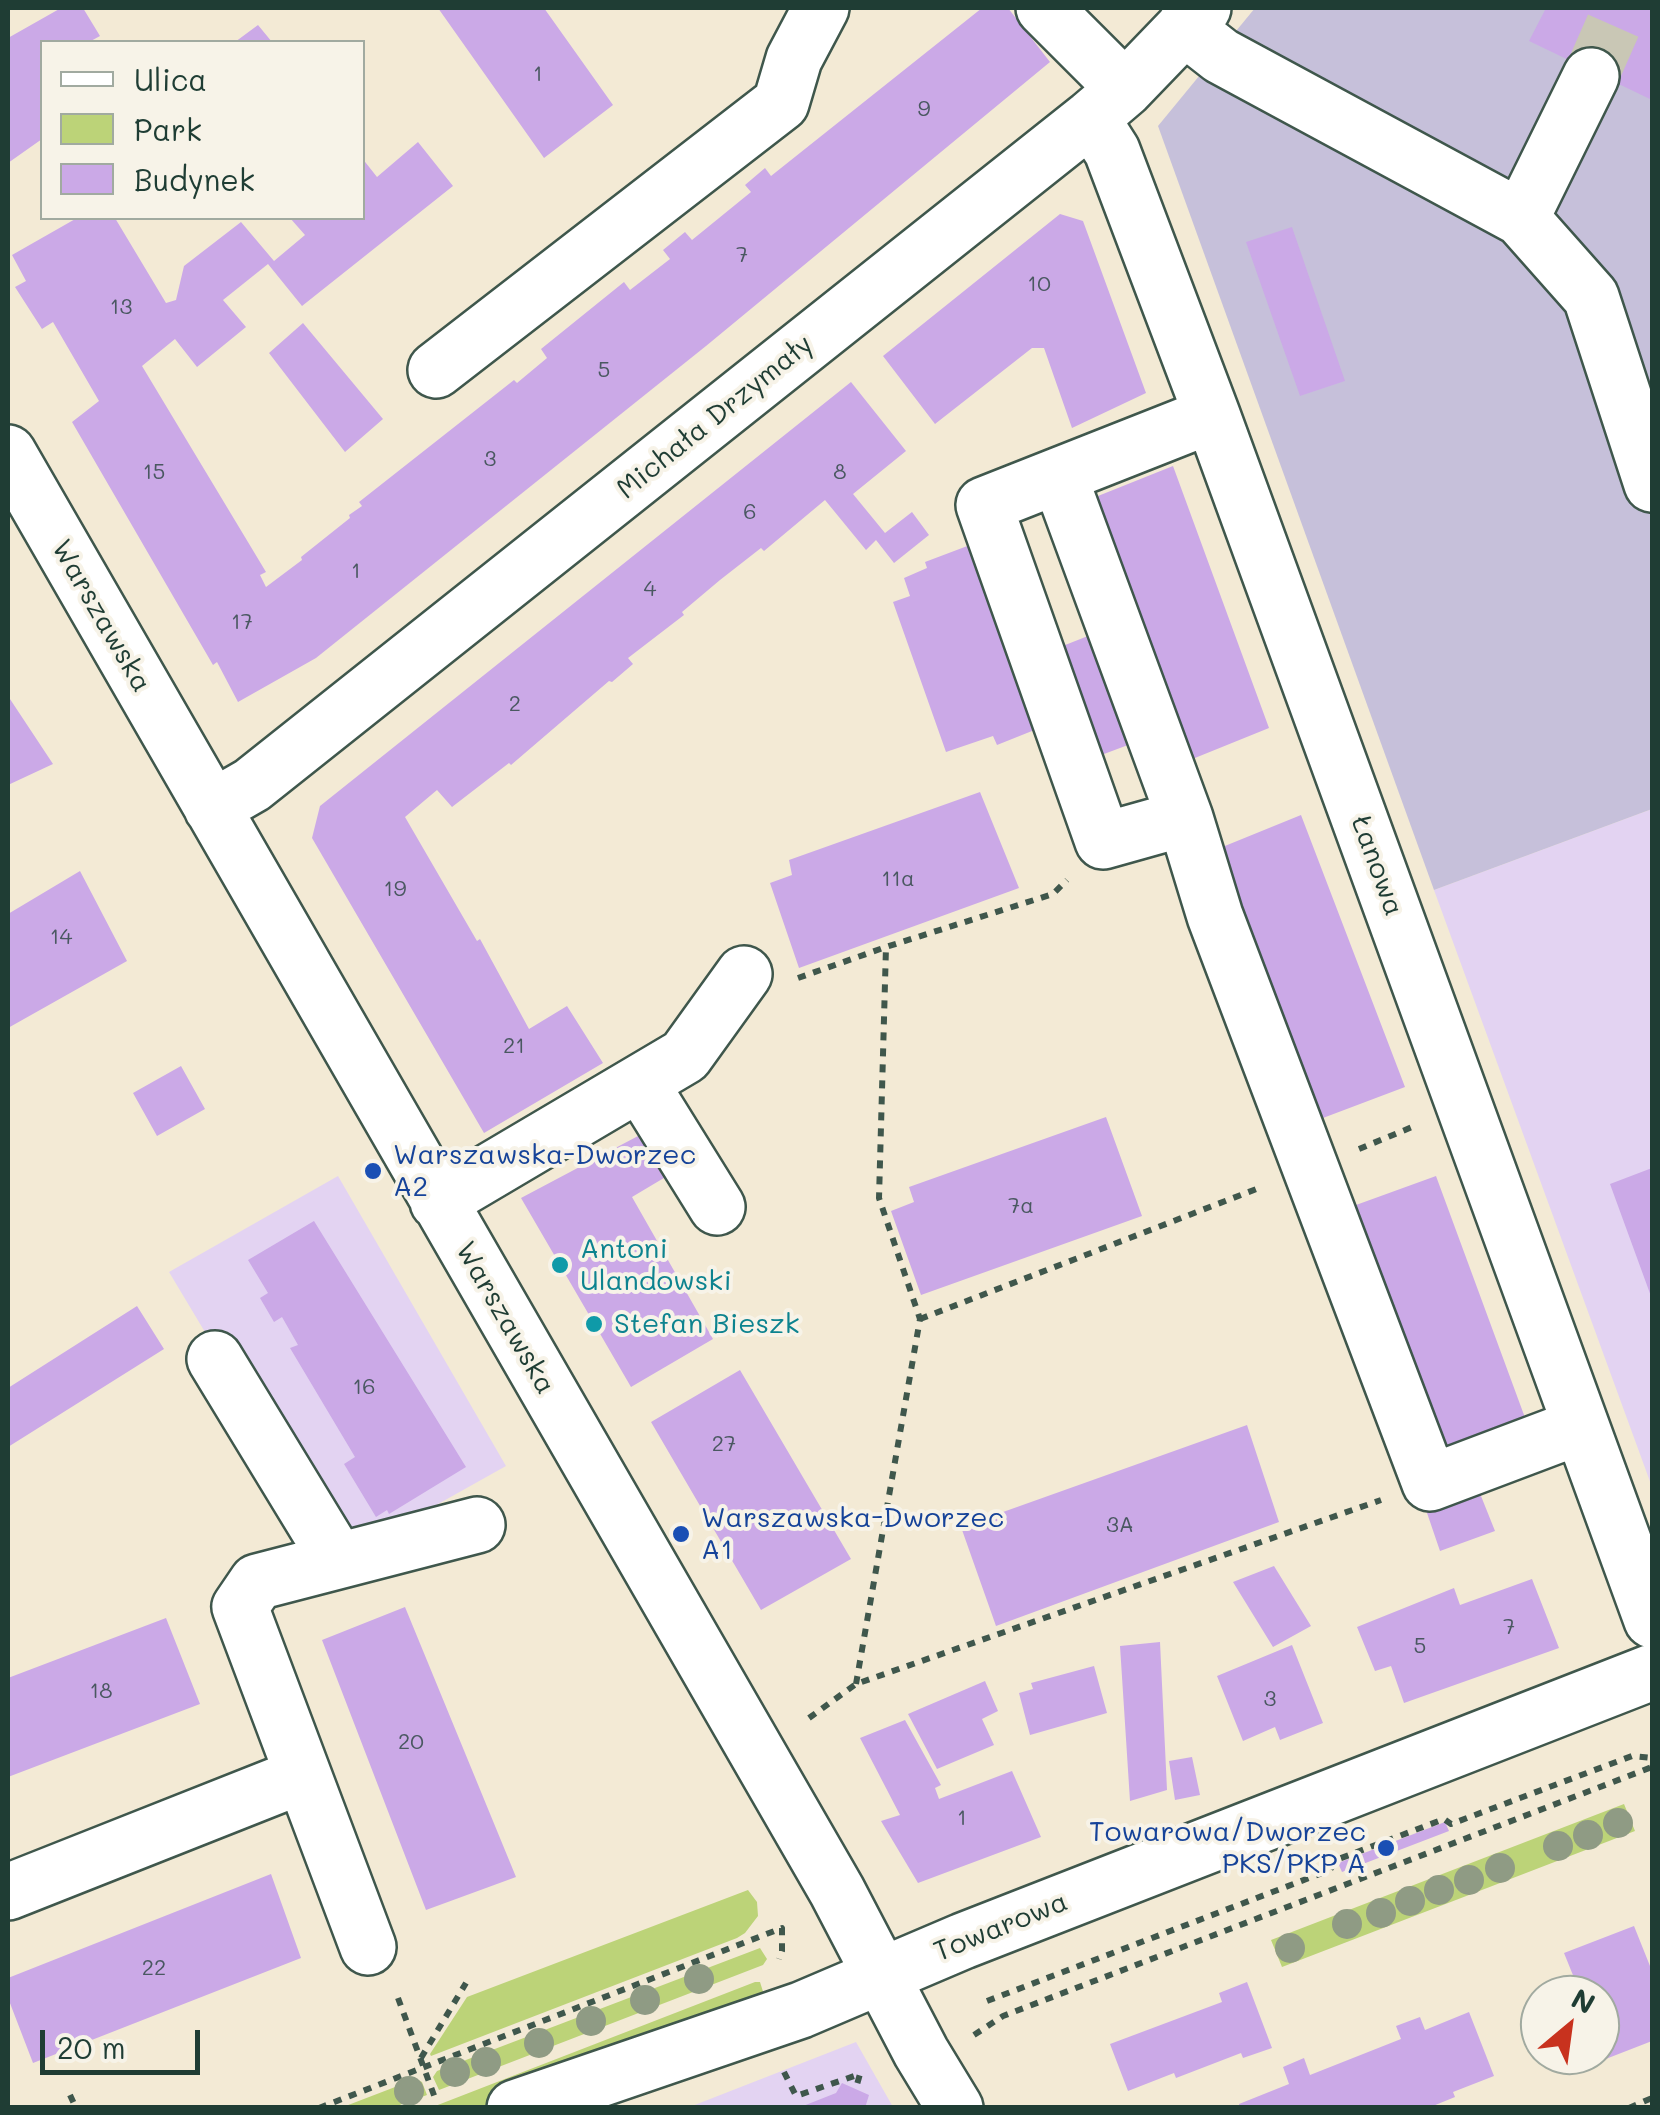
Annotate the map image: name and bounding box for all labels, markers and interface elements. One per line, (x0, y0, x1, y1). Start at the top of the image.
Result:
legend (40, 40, 365, 220)
text: Ulica (134, 59, 207, 99)
house number: 1 (533, 61, 543, 87)
house number: 9 (917, 96, 931, 122)
text: Park (134, 109, 202, 149)
text: Budynek (134, 159, 255, 199)
house number: 7 (736, 242, 748, 268)
house number: 10 (1027, 271, 1051, 297)
house number: 13 (110, 294, 132, 320)
street label: Michała Drzymały (610, 328, 820, 506)
house number: 5 (598, 357, 610, 383)
house number: 3 (484, 446, 496, 472)
house number: 15 (143, 459, 165, 485)
house number: 8 (833, 459, 847, 485)
house number: 6 (743, 499, 757, 525)
street label: Warszawska (44, 534, 158, 698)
house number: 1 (351, 558, 361, 584)
house number: 4 (644, 576, 656, 602)
house number: 17 (231, 609, 253, 635)
house number: 2 (509, 691, 521, 717)
street label: Łanowa (1344, 812, 1410, 920)
house number: 11a (881, 866, 915, 892)
house number: 19 (384, 876, 406, 902)
house number: 14 (50, 924, 72, 950)
house number: 21 (503, 1033, 525, 1059)
place label: Warszawska-Dworzec A2 (393, 1138, 696, 1204)
marker: Warszawska-Dworzec A2 (362, 1160, 384, 1182)
house number: 7a (1008, 1193, 1034, 1219)
place label: Antoni Ulandowski (580, 1232, 732, 1298)
street label: Warszawska (448, 1236, 562, 1400)
marker: Antoni Ulandowski (549, 1254, 571, 1276)
place label: Stefan Bieszk (614, 1307, 800, 1341)
marker: Stefan Bieszk (583, 1313, 605, 1335)
house number: 16 (352, 1374, 376, 1400)
house number: 27 (712, 1431, 736, 1457)
place label: Warszawska-Dworzec A1 (701, 1501, 1004, 1567)
house number: 3A (1106, 1512, 1134, 1538)
marker: Warszawska-Dworzec A1 (670, 1523, 692, 1545)
house number: 7 (1503, 1614, 1515, 1640)
house number: 5 (1414, 1633, 1426, 1659)
house number: 18 (89, 1678, 113, 1704)
house number: 3 (1264, 1686, 1276, 1712)
house number: 20 (398, 1729, 424, 1755)
house number: 1 (957, 1805, 967, 1831)
place label: Towarowa/Dworzec PKS/PKP A (1089, 1815, 1366, 1881)
marker: Towarowa/Dworzec PKS/PKP A (1375, 1837, 1397, 1859)
street label: Towarowa (929, 1885, 1073, 1969)
house number: 22 (142, 1955, 166, 1981)
north arrow (1520, 1975, 1620, 2075)
text: N (1566, 1980, 1602, 2021)
scale bar (45, 2010, 205, 2072)
text: 20 m (57, 2027, 126, 2067)

